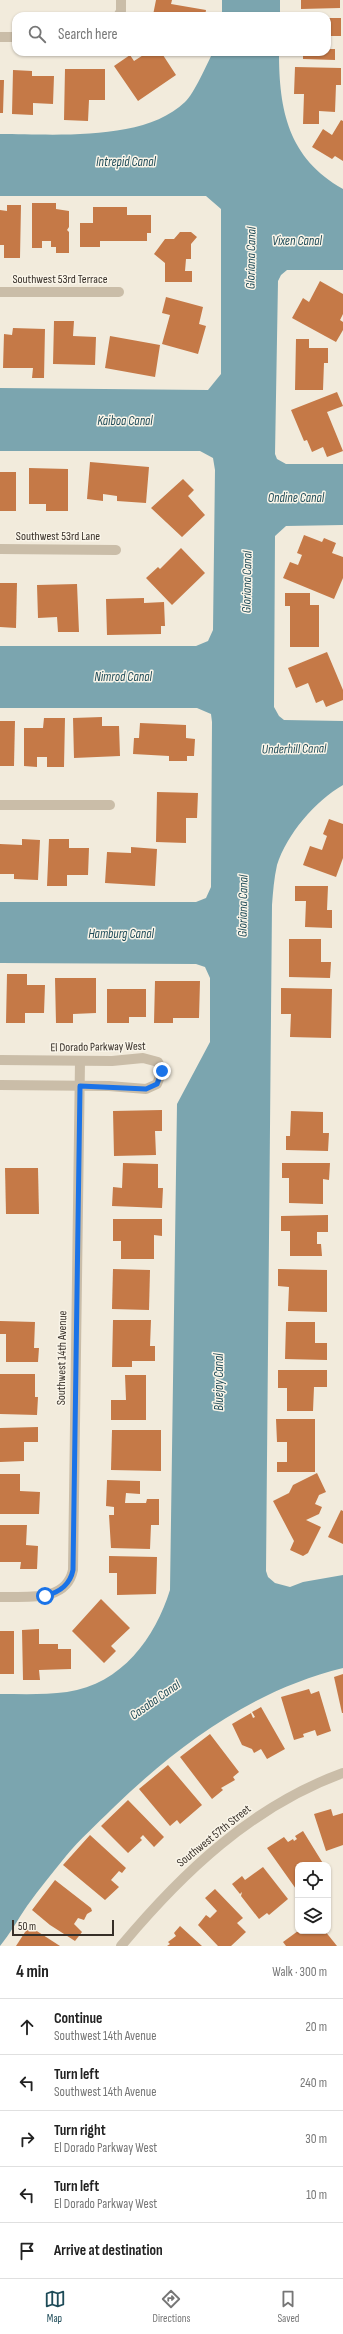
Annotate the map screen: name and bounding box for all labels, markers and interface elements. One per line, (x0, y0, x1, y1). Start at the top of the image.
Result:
search box (12, 12, 331, 56)
icon: search (26, 23, 48, 45)
text: Search here (58, 25, 118, 44)
water label: Intrepid Canal (96, 154, 157, 170)
water label: Gloriana Canal (242, 226, 260, 289)
water label: Vixen Canal (272, 233, 322, 249)
street label: Southwest 53rd Terrace (12, 272, 108, 287)
water label: Kaiboa Canal (97, 413, 153, 429)
water label: Ondine Canal (268, 490, 325, 506)
street label: Southwest 53rd Lane (16, 529, 100, 544)
water label: Gloriana Canal (238, 550, 256, 613)
water label: Nimrod Canal (94, 669, 152, 685)
water label: Underhill Canal (261, 740, 327, 758)
water label: Gloriana Canal (234, 874, 252, 937)
water label: Hamburg Canal (88, 926, 154, 942)
street label: El Dorado Parkway West (50, 1039, 146, 1055)
route end (153, 1062, 171, 1080)
street label: Southwest 14th Avenue (54, 1310, 70, 1405)
water label: Bluejay Canal (211, 1353, 227, 1411)
route start (36, 1587, 54, 1605)
water label: Casaba Canal (127, 1676, 184, 1723)
street label: Southwest 57th Street (174, 1801, 254, 1870)
map controls (295, 1862, 331, 1934)
button: locate (295, 1862, 331, 1898)
button: layers (295, 1898, 331, 1934)
scale bar (12, 1918, 114, 1937)
text: 50 m (18, 1920, 36, 1933)
text: 4 min (16, 1962, 49, 1982)
text: Walk · 300 m (272, 1964, 327, 1980)
text: Continue (54, 2009, 103, 2028)
icon: ahead (16, 2016, 38, 2038)
text: 20 m (305, 2019, 327, 2035)
text: Southwest 14th Avenue (54, 2028, 156, 2044)
text: Turn left (54, 2065, 99, 2084)
icon: left (16, 2072, 38, 2094)
text: 240 m (300, 2075, 327, 2091)
text: Southwest 14th Avenue (54, 2084, 156, 2100)
text: Turn right (54, 2121, 106, 2140)
icon: right (16, 2128, 38, 2150)
text: 30 m (305, 2131, 327, 2147)
text: El Dorado Parkway West (54, 2140, 157, 2156)
text: Turn left (54, 2177, 99, 2196)
icon: left (16, 2184, 38, 2206)
text: 10 m (306, 2187, 327, 2203)
text: El Dorado Parkway West (54, 2196, 157, 2212)
icon: arrive (16, 2240, 38, 2262)
text: Arrive at destination (54, 2241, 163, 2260)
tab: Map (44, 2288, 66, 2325)
tab: Directions (153, 2288, 190, 2325)
tab: Saved (277, 2288, 299, 2325)

